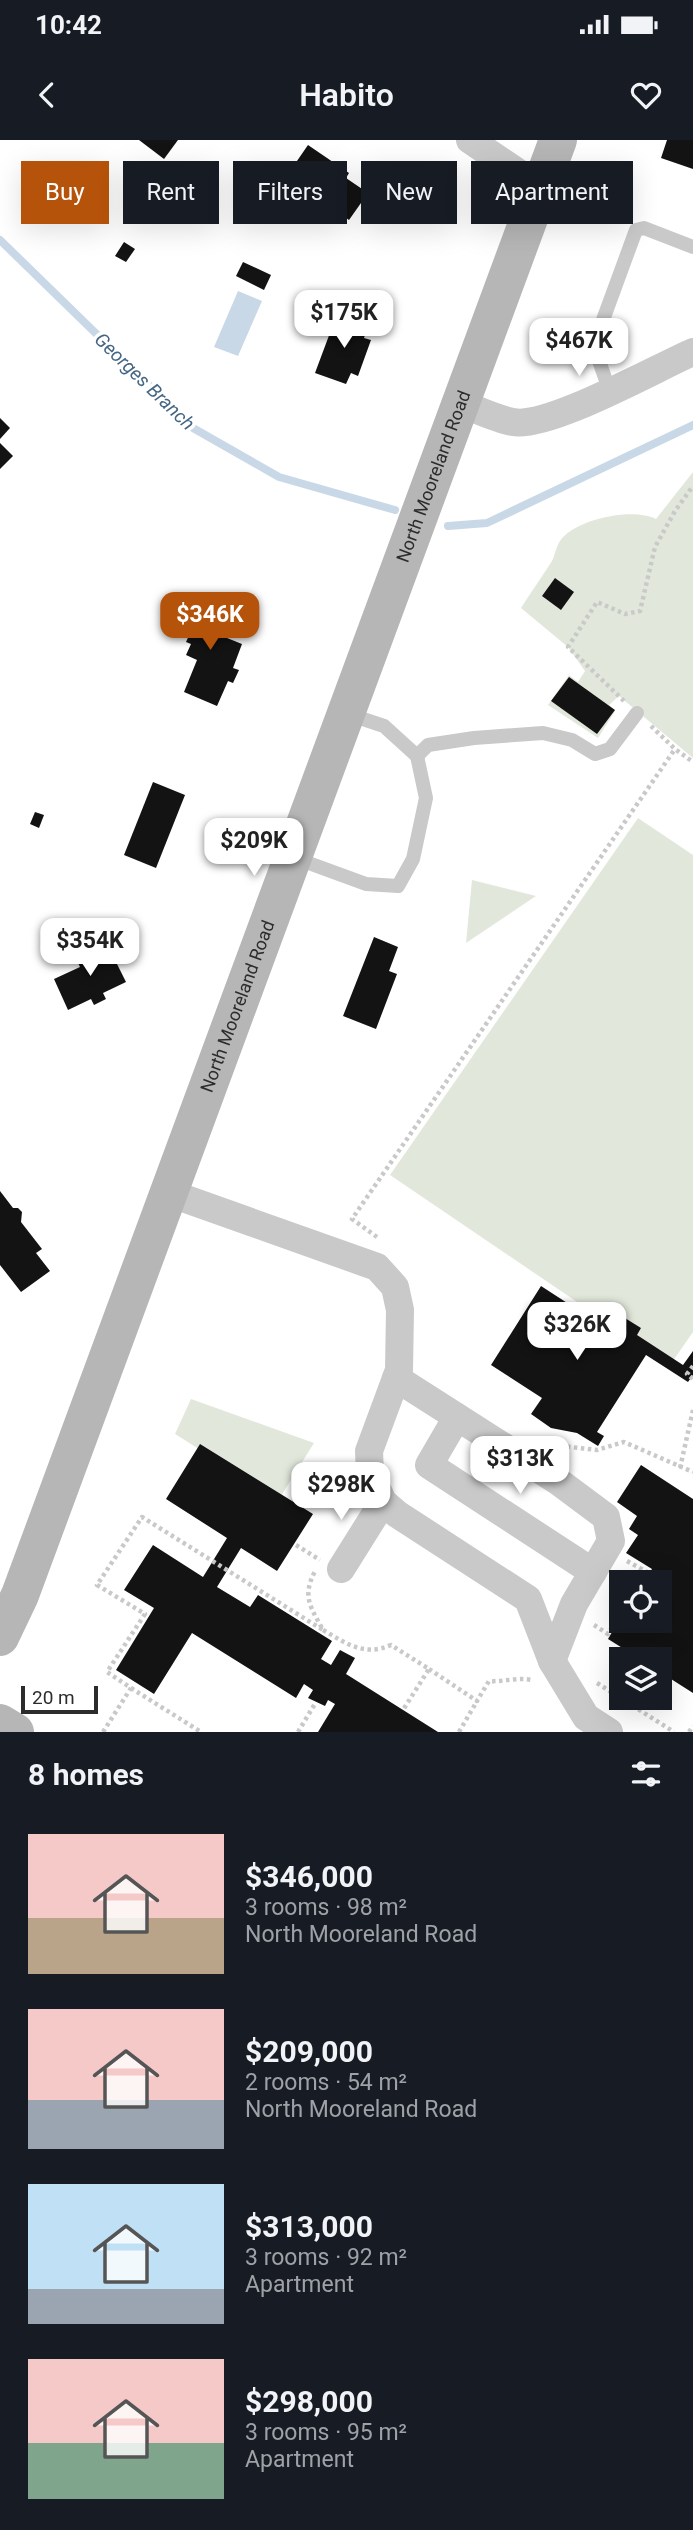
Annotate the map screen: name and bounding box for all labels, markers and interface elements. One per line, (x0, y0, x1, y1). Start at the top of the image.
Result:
text: 10:42 (35, 10, 102, 40)
icon: back (28, 76, 66, 114)
text: Habito (299, 76, 394, 114)
icon: heart (627, 76, 665, 114)
chip: Buy (21, 161, 109, 224)
chip: Rent (123, 161, 219, 224)
chip: Filters (233, 161, 347, 224)
chip: New (361, 161, 457, 224)
chip: Apartment (471, 161, 633, 224)
pin: $175K (295, 290, 393, 350)
text: $175K (310, 299, 378, 326)
pin: $467K (530, 318, 628, 378)
text: $467K (545, 327, 613, 354)
water label: Georges Branch (90, 328, 200, 435)
street label: North Mooreland Road (392, 387, 474, 565)
pin: $346K (161, 592, 259, 652)
text: $346K (176, 601, 244, 628)
pin: $209K (205, 818, 303, 878)
text: $209K (220, 827, 288, 854)
street label: North Mooreland Road (196, 917, 279, 1095)
pin: $354K (41, 918, 139, 978)
text: $354K (56, 927, 124, 954)
pin: $326K (528, 1302, 626, 1362)
text: $326K (543, 1311, 611, 1338)
pin: $313K (471, 1436, 569, 1496)
text: $313K (486, 1445, 554, 1472)
pin: $298K (292, 1462, 390, 1522)
text: $298K (307, 1471, 375, 1498)
map controls (609, 1570, 672, 1710)
button: locate (609, 1570, 672, 1633)
button: layers (609, 1647, 672, 1710)
scale bar (21, 1683, 98, 1715)
text: 20 m (32, 1686, 75, 1709)
icon: filters (627, 1755, 665, 1793)
text: 8 homes (28, 1757, 144, 1792)
text: $346,000 (245, 1859, 373, 1894)
icon: home (84, 1862, 168, 1946)
text: 3 rooms · 98 m² (245, 1894, 407, 1921)
text: North Mooreland Road (245, 1921, 477, 1948)
text: $209,000 (245, 2034, 373, 2069)
icon: home (84, 2037, 168, 2121)
text: 2 rooms · 54 m² (245, 2069, 407, 2096)
text: North Mooreland Road (245, 2096, 477, 2123)
text: $313,000 (245, 2209, 373, 2244)
icon: home (84, 2212, 168, 2296)
text: 3 rooms · 92 m² (245, 2244, 407, 2271)
text: Apartment (245, 2271, 354, 2298)
text: $298,000 (245, 2384, 373, 2419)
icon: home (84, 2387, 168, 2471)
text: 3 rooms · 95 m² (245, 2419, 407, 2446)
text: Apartment (245, 2446, 354, 2473)

